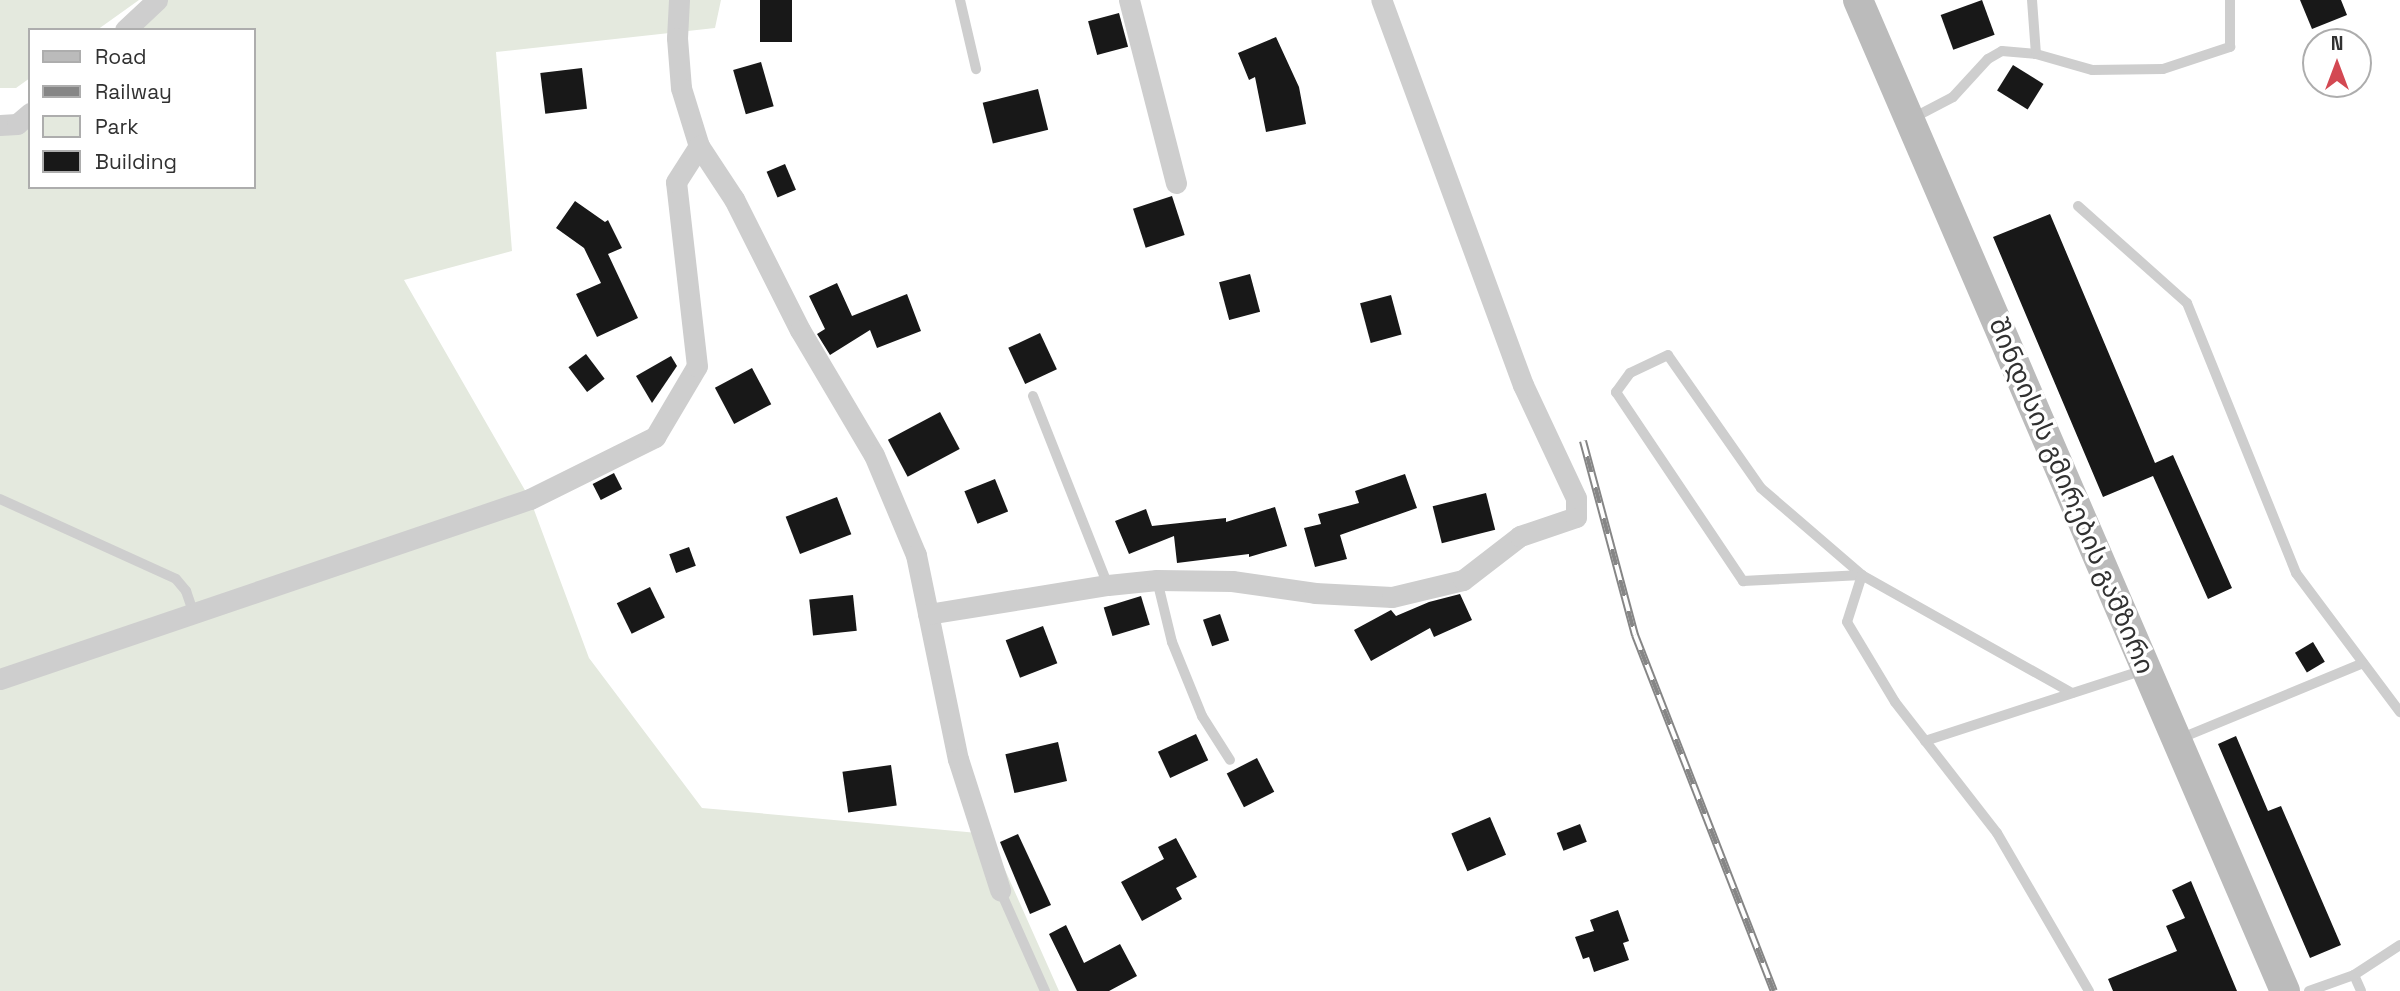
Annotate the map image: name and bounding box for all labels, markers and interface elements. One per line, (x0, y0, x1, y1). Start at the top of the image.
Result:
legend (28, 28, 256, 189)
north arrow (2302, 28, 2372, 98)
text: N (2331, 31, 2343, 56)
text: Road (95, 43, 147, 70)
text: Railway (95, 78, 172, 105)
text: Park (95, 113, 139, 140)
text: Building (95, 148, 177, 175)
street label: შინდისის გმირების გამზირი (1982, 313, 2160, 679)

